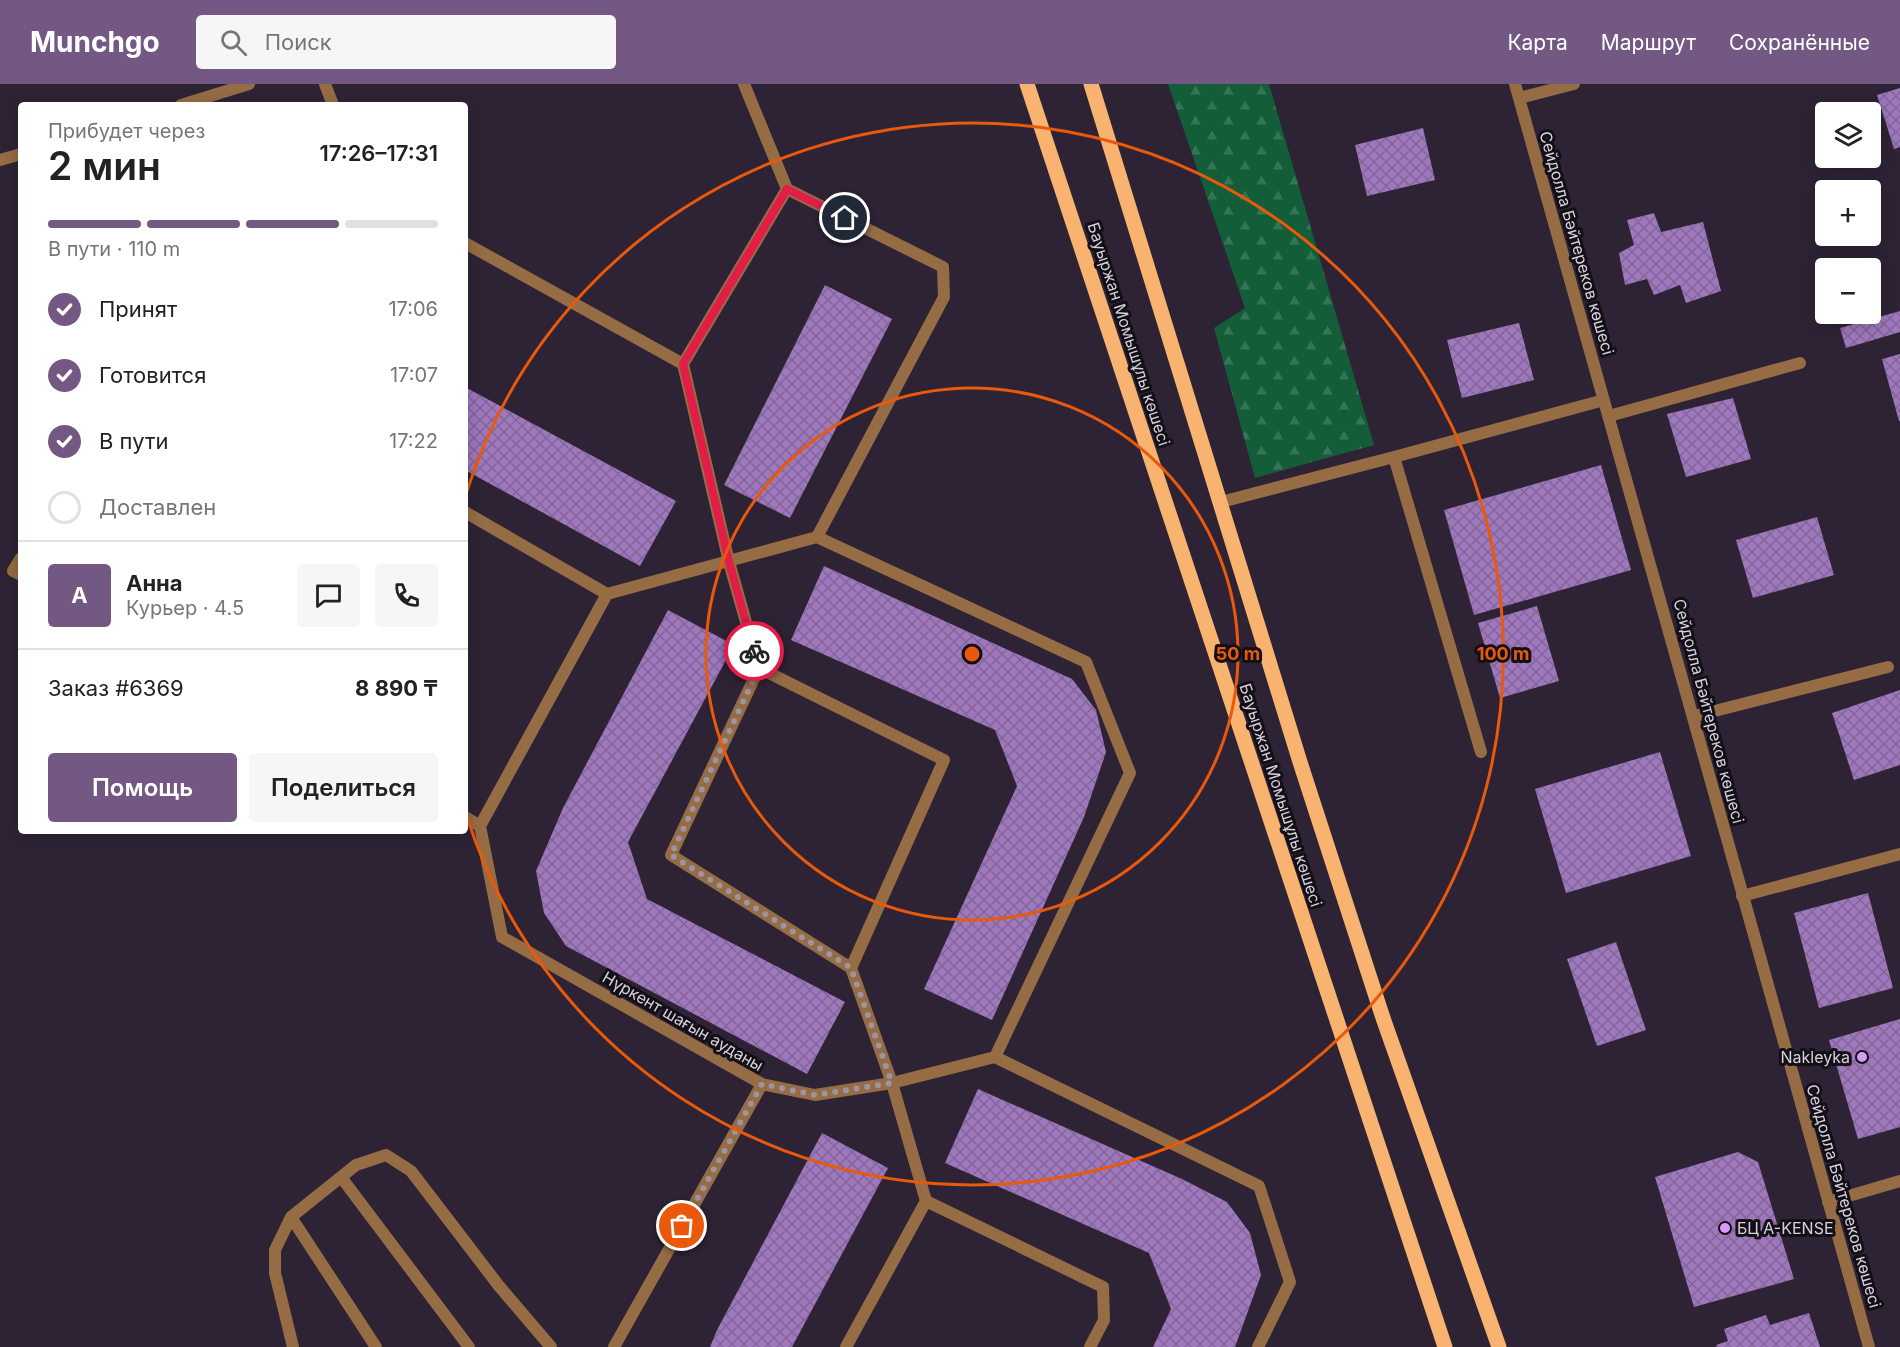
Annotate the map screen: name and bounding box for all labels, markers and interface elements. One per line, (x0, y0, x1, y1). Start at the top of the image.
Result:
search box (196, 15, 616, 69)
text: Munchgo (30, 25, 160, 59)
icon: search (217, 26, 250, 59)
text: Поиск (265, 29, 332, 55)
text: Карта (1507, 30, 1568, 55)
text: Маршрут (1601, 30, 1696, 55)
text: Сохранённые (1729, 30, 1870, 55)
map controls (1815, 102, 1881, 324)
button: layers (1815, 102, 1881, 168)
text: Прибудет через (48, 119, 205, 143)
street label: Сейдолла Бәйтереков көшесі (1535, 129, 1619, 357)
text: 17:26–17:31 (319, 140, 438, 166)
text: 2 мин (48, 142, 161, 189)
button: + (1815, 180, 1881, 246)
pin (819, 192, 870, 243)
icon: home (828, 201, 861, 234)
street label: Бауыржан Момышұлы көшесі (1083, 220, 1175, 448)
text: В пути · 110 m (48, 237, 180, 261)
button: − (1815, 258, 1881, 324)
icon: check (48, 293, 81, 326)
text: Принят (99, 296, 177, 322)
text: 17:06 (388, 297, 438, 321)
icon: check (48, 359, 81, 392)
text: Готовится (99, 362, 206, 388)
text: 17:07 (390, 363, 438, 387)
icon: check (48, 425, 81, 458)
text: В пути (99, 428, 168, 454)
text: 17:22 (389, 429, 438, 453)
text: Доставлен (99, 494, 216, 520)
button: chat (297, 564, 360, 627)
button: phone (375, 564, 438, 627)
text: Анна (126, 570, 183, 596)
text: А (71, 582, 88, 608)
text: Курьер · 4.5 (126, 596, 244, 620)
street label: Сейдолла Бәйтереков көшесі (1669, 597, 1749, 825)
courier (724, 621, 784, 681)
icon: bike (738, 635, 771, 668)
text: 50 m (1216, 643, 1260, 664)
text: 100 m (1477, 643, 1529, 664)
centre of rings (962, 644, 982, 664)
text: Заказ #6369 (48, 675, 184, 701)
text: 8 890 ₸ (355, 675, 438, 701)
street label: Бауыржан Момышұлы көшесі (1235, 681, 1327, 909)
button: Помощь (48, 753, 237, 822)
button: Поделиться (249, 753, 438, 822)
street label: Нүркент шағын ауданы (599, 967, 767, 1075)
place label: Nakleyka (1780, 1047, 1850, 1067)
marker: Nakleyka (1855, 1050, 1869, 1064)
street label: Сейдолла Бәйтереков көшесі (1802, 1082, 1886, 1310)
pin (656, 1200, 707, 1251)
icon: bag (665, 1209, 698, 1242)
place label: БЦ A-KENSE (1737, 1218, 1834, 1238)
marker: БЦ A-KENSE (1718, 1221, 1732, 1235)

